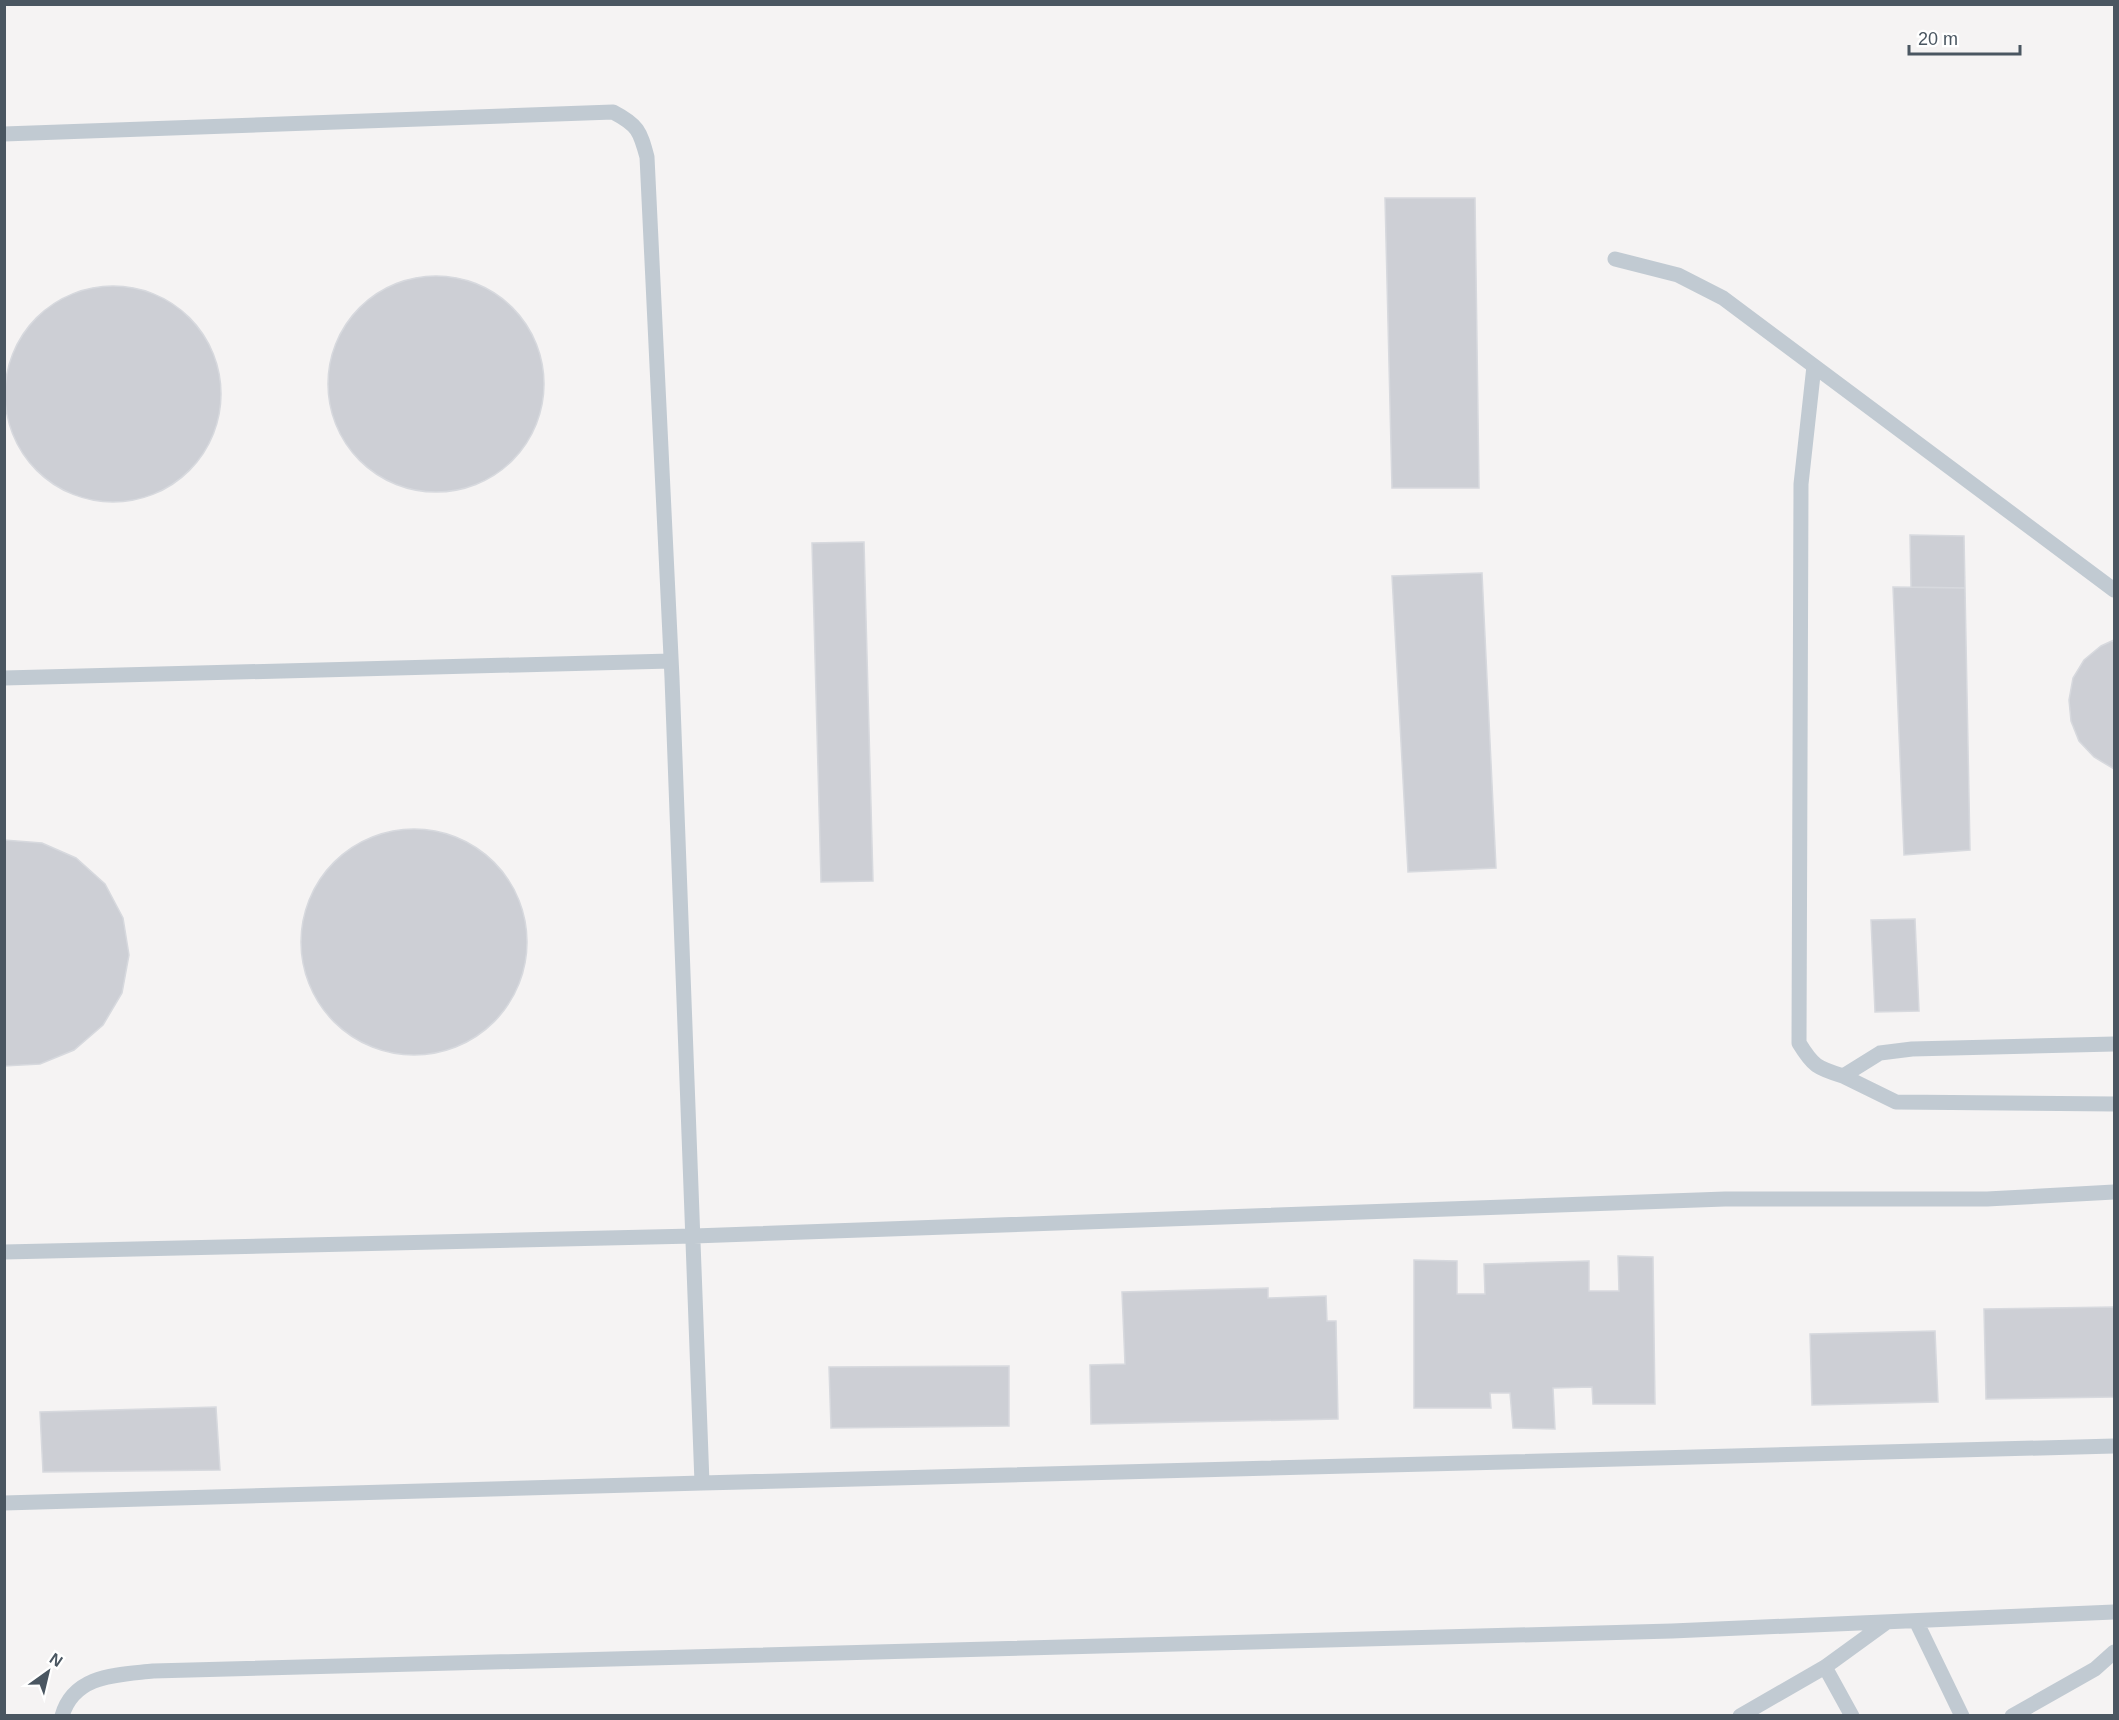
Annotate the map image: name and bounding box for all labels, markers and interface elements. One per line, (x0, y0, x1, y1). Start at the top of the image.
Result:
scale bar (1909, 18, 2020, 56)
text: 20 m (1918, 29, 1958, 49)
north arrow (18, 1642, 78, 1702)
text: N (47, 1650, 66, 1670)

